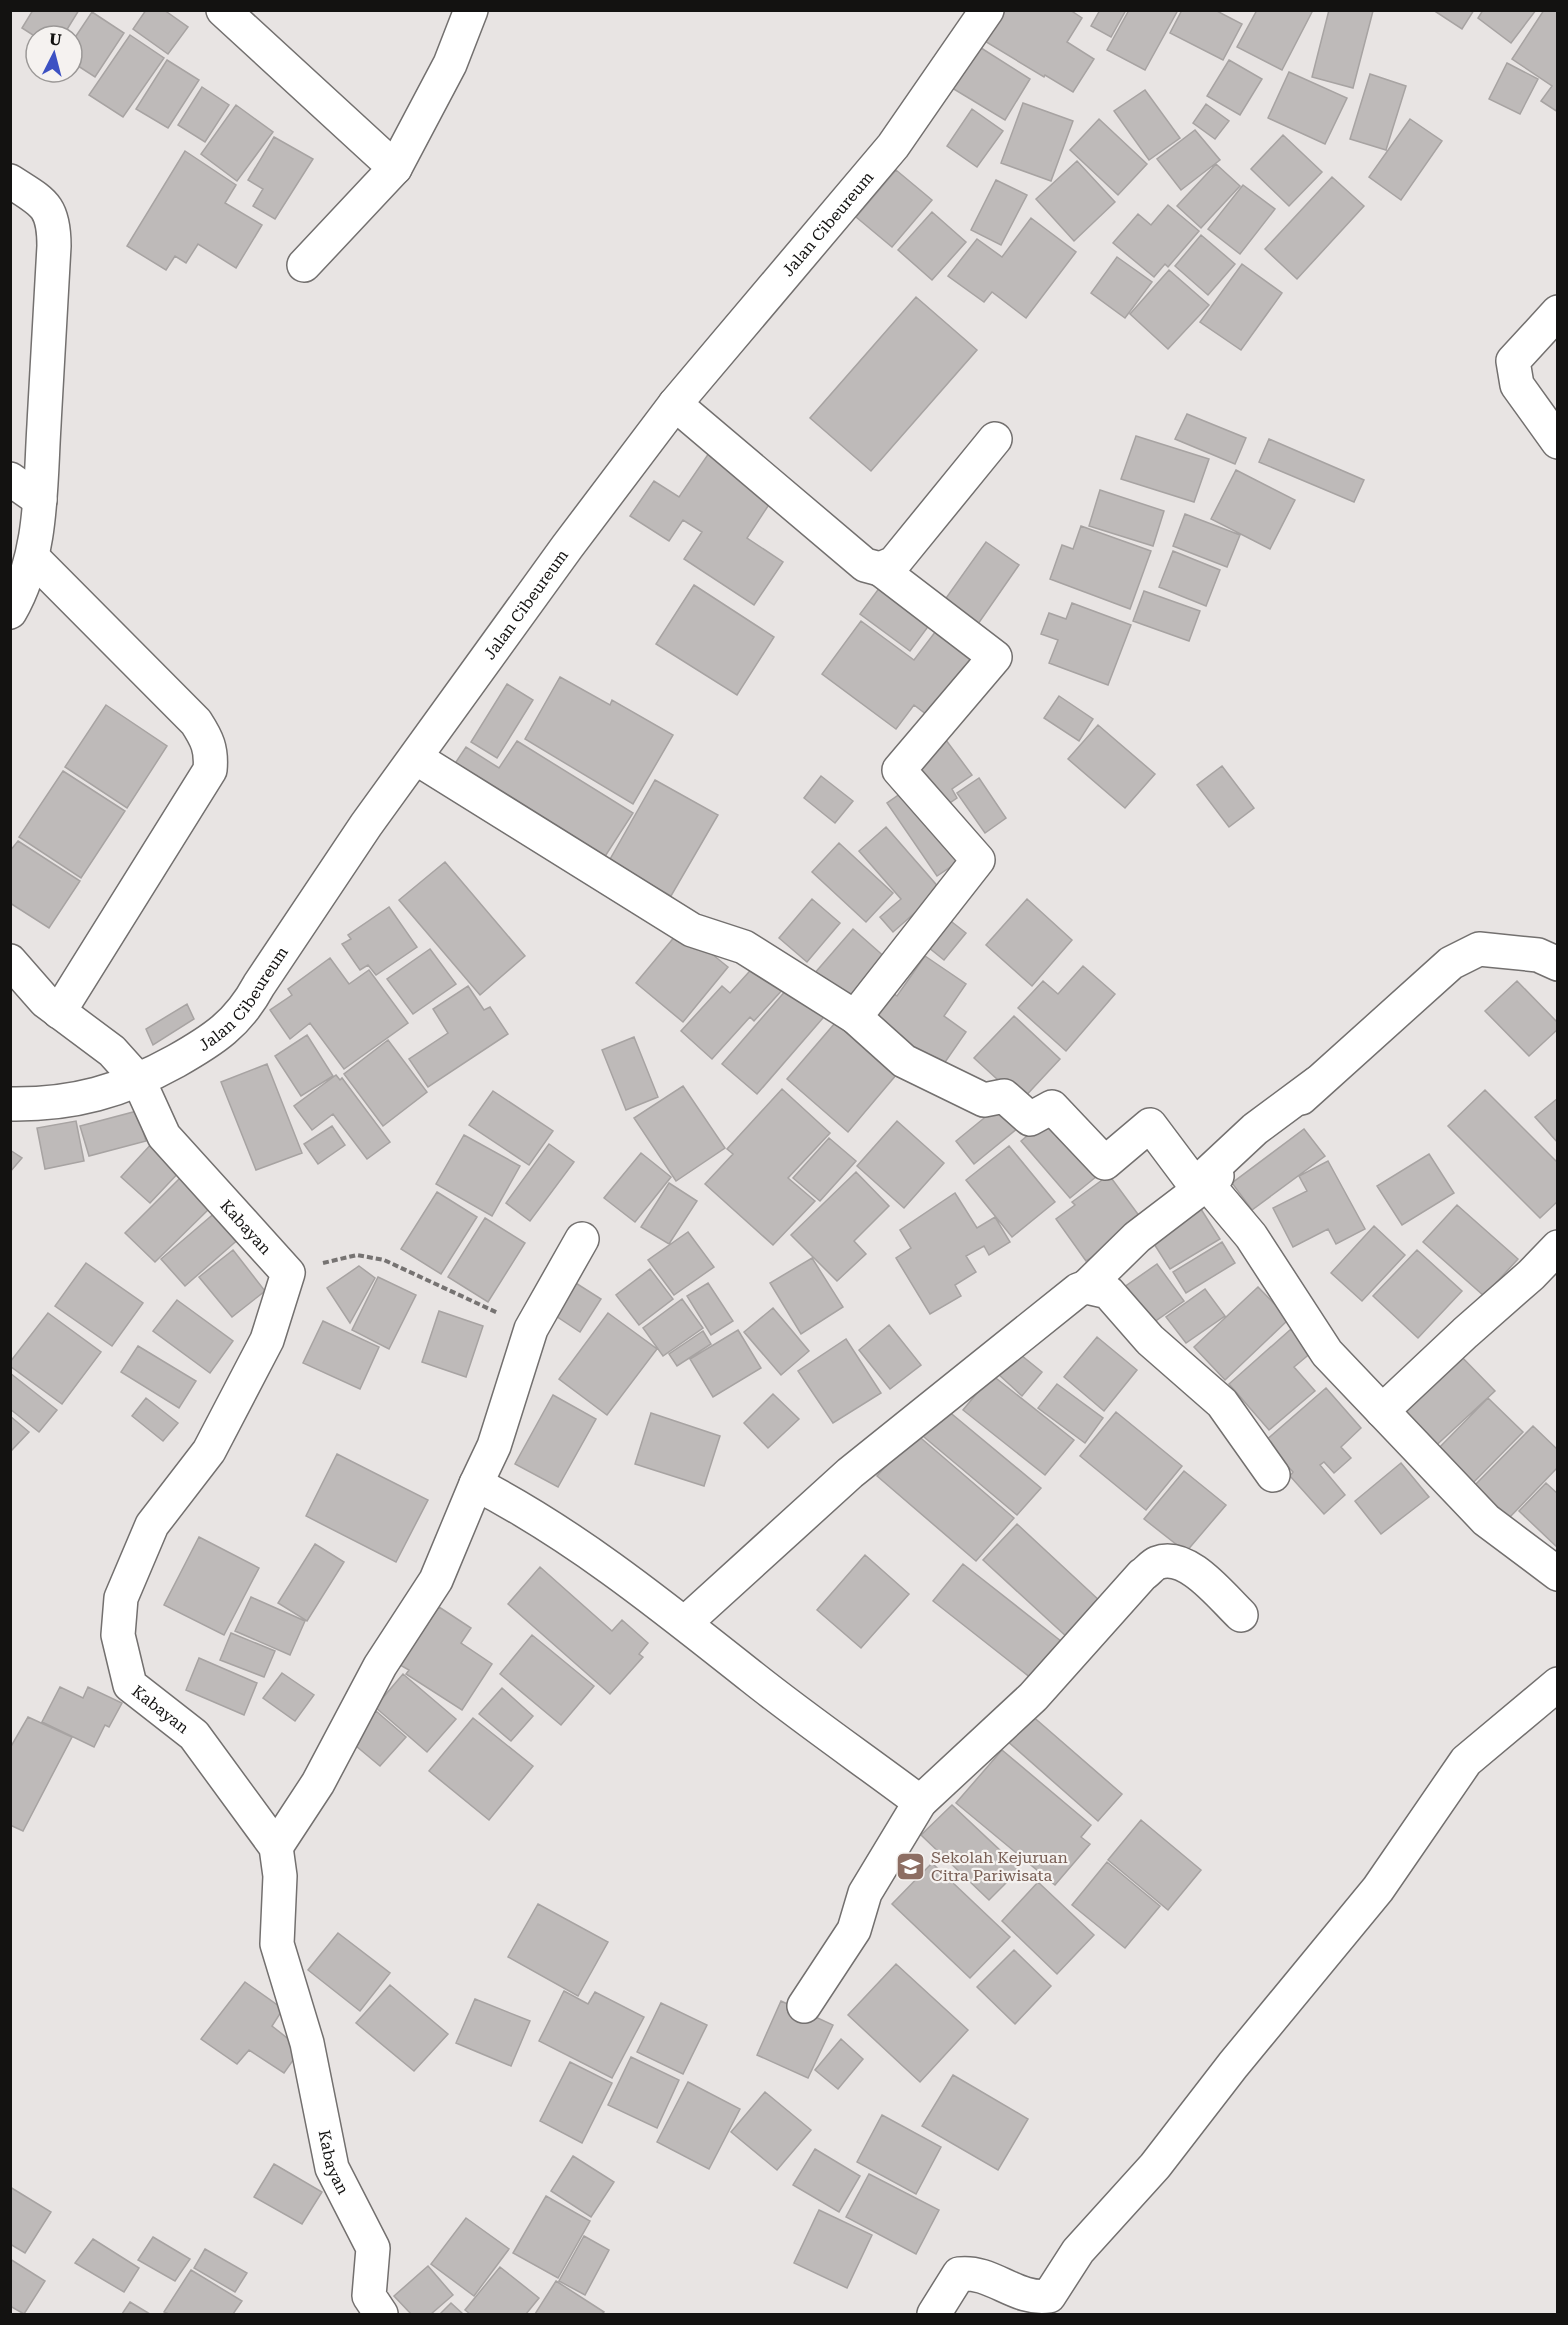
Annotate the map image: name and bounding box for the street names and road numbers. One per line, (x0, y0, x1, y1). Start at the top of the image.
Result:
street label: Jalan Cibeureum (778, 167, 878, 280)
street label: Jalan Cibeureum (480, 546, 572, 663)
street label: Jalan Cibeureum (195, 943, 292, 1055)
street label: Kabayan (216, 1196, 275, 1258)
street label: Kabayan (128, 1681, 193, 1737)
street label: Kabayan (315, 2128, 353, 2198)

